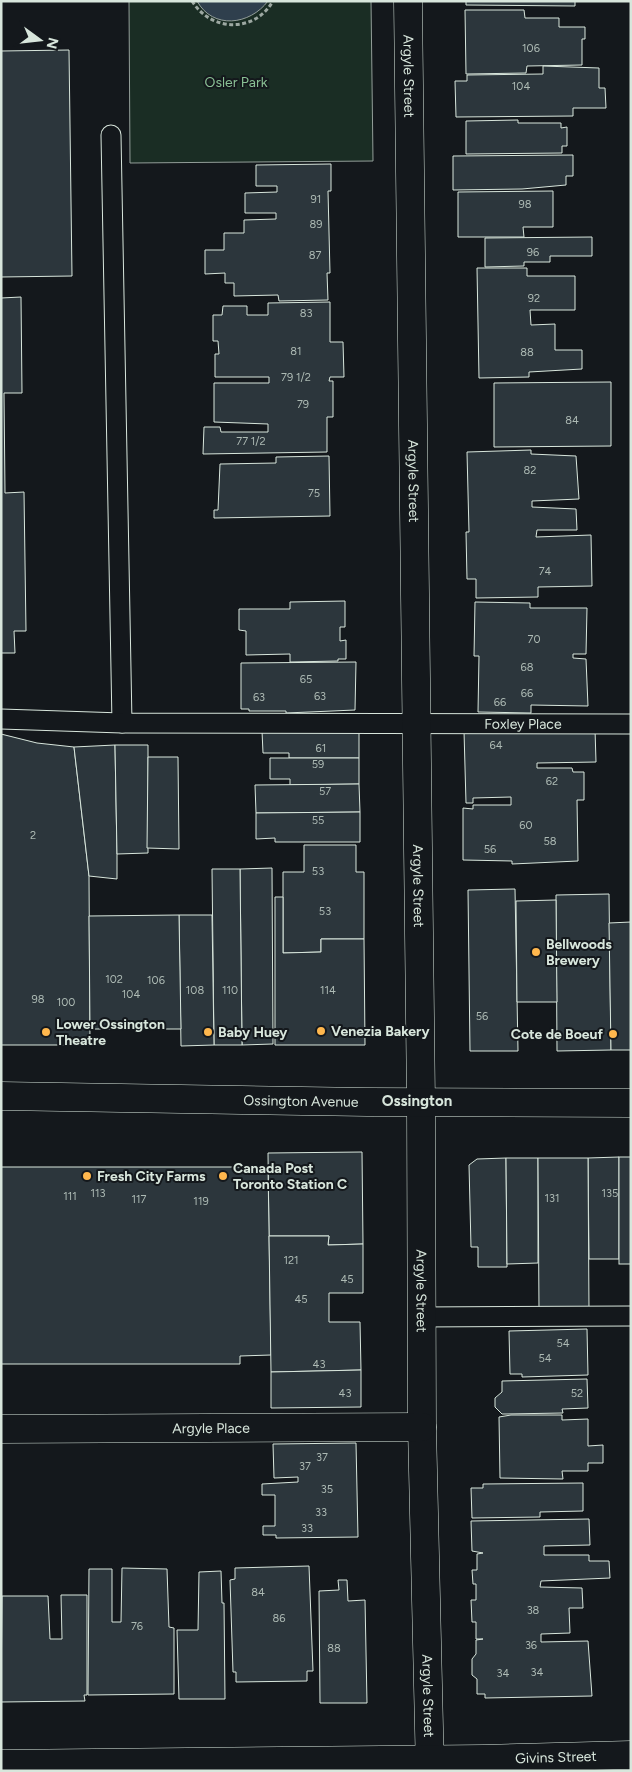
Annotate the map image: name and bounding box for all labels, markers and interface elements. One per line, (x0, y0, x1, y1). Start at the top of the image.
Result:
north arrow (15, 15, 65, 65)
street label: Argyle Street (399, 34, 417, 118)
text: N (42, 36, 62, 51)
house number: 106 (522, 42, 540, 55)
park label: Osler Park (205, 74, 268, 91)
house number: 104 (512, 80, 530, 93)
house number: 91 (311, 193, 321, 206)
house number: 98 (519, 198, 532, 211)
house number: 89 (310, 218, 322, 231)
house number: 96 (527, 246, 539, 259)
house number: 87 (309, 249, 321, 262)
house number: 92 (528, 292, 540, 305)
house number: 83 (300, 307, 312, 320)
house number: 81 (290, 345, 302, 358)
house number: 88 (520, 346, 534, 359)
house number: 79 1/2 (281, 371, 311, 384)
house number: 79 (297, 398, 309, 411)
house number: 84 (565, 414, 579, 427)
house number: 77 1/2 (236, 435, 266, 448)
street label: Argyle Street (404, 439, 422, 523)
house number: 82 (524, 464, 536, 477)
house number: 75 (308, 487, 320, 500)
house number: 74 (539, 565, 552, 578)
house number: 70 (528, 633, 540, 646)
house number: 68 (521, 661, 534, 674)
house number: 65 (300, 673, 312, 686)
house number: 66 (521, 687, 533, 700)
house number: 63 (314, 690, 326, 703)
house number: 63 (253, 691, 265, 704)
house number: 66 (494, 696, 506, 709)
street label: Foxley Place (484, 716, 562, 733)
house number: 64 (489, 739, 503, 752)
house number: 61 (316, 742, 326, 755)
house number: 59 (312, 758, 324, 771)
house number: 62 (546, 775, 558, 788)
house number: 57 (319, 785, 331, 798)
house number: 55 (312, 814, 324, 827)
house number: 60 (519, 819, 533, 832)
house number: 2 (30, 829, 36, 842)
house number: 58 (543, 835, 557, 848)
house number: 56 (484, 843, 496, 856)
street label: Argyle Street (409, 844, 427, 928)
house number: 53 (312, 865, 324, 878)
house number: 53 (319, 905, 331, 918)
place label: Bellwoods Brewery (546, 936, 612, 969)
marker: Bellwoods Brewery (530, 946, 542, 958)
house number: 102 (105, 973, 123, 986)
house number: 106 (147, 974, 165, 987)
house number: 108 (186, 984, 204, 997)
house number: 110 (222, 984, 238, 997)
house number: 114 (320, 984, 336, 997)
house number: 104 (122, 988, 140, 1001)
house number: 98 (32, 993, 45, 1006)
house number: 100 (57, 996, 75, 1009)
house number: 56 (476, 1010, 488, 1023)
place label: Lower Ossington Theatre (56, 1016, 165, 1049)
place label: Venezia Bakery (331, 1023, 430, 1040)
place label: Baby Huey (218, 1024, 288, 1041)
marker: Venezia Bakery (315, 1025, 327, 1037)
marker: Lower Ossington Theatre (40, 1026, 52, 1038)
marker: Baby Huey (202, 1026, 214, 1038)
place label: Cote de Boeuf (511, 1026, 603, 1043)
marker: Cote de Boeuf (607, 1028, 619, 1040)
street label: Ossington Avenue (243, 1092, 359, 1111)
district label: Ossington (382, 1092, 452, 1110)
place label: Canada Post Toronto Station C (233, 1160, 347, 1193)
place label: Fresh City Farms (97, 1168, 206, 1185)
marker: Fresh City Farms (81, 1170, 93, 1182)
marker: Canada Post Toronto Station C (217, 1170, 229, 1182)
house number: 113 (90, 1187, 106, 1200)
house number: 135 (602, 1187, 618, 1200)
house number: 111 (63, 1190, 77, 1203)
house number: 131 (544, 1192, 560, 1205)
house number: 117 (132, 1193, 147, 1206)
house number: 119 (193, 1195, 209, 1208)
street label: Argyle Street (412, 1249, 430, 1333)
house number: 121 (283, 1254, 299, 1267)
house number: 45 (340, 1273, 354, 1286)
house number: 45 (294, 1293, 308, 1306)
house number: 54 (556, 1337, 570, 1350)
house number: 54 (538, 1352, 552, 1365)
house number: 43 (313, 1358, 325, 1371)
house number: 43 (339, 1387, 351, 1400)
house number: 52 (571, 1387, 583, 1400)
street label: Argyle Place (172, 1420, 250, 1437)
house number: 37 (316, 1451, 328, 1464)
house number: 37 (299, 1460, 311, 1473)
house number: 35 (321, 1483, 333, 1496)
house number: 33 (315, 1506, 327, 1519)
house number: 33 (301, 1522, 313, 1535)
house number: 84 (251, 1586, 265, 1599)
house number: 38 (527, 1604, 540, 1617)
house number: 86 (273, 1612, 285, 1625)
house number: 76 (131, 1620, 143, 1633)
house number: 36 (525, 1639, 537, 1652)
house number: 88 (327, 1642, 341, 1655)
street label: Argyle Street (418, 1654, 437, 1738)
house number: 34 (531, 1666, 544, 1679)
house number: 34 (497, 1667, 510, 1680)
street label: Givins Street (515, 1748, 597, 1767)

